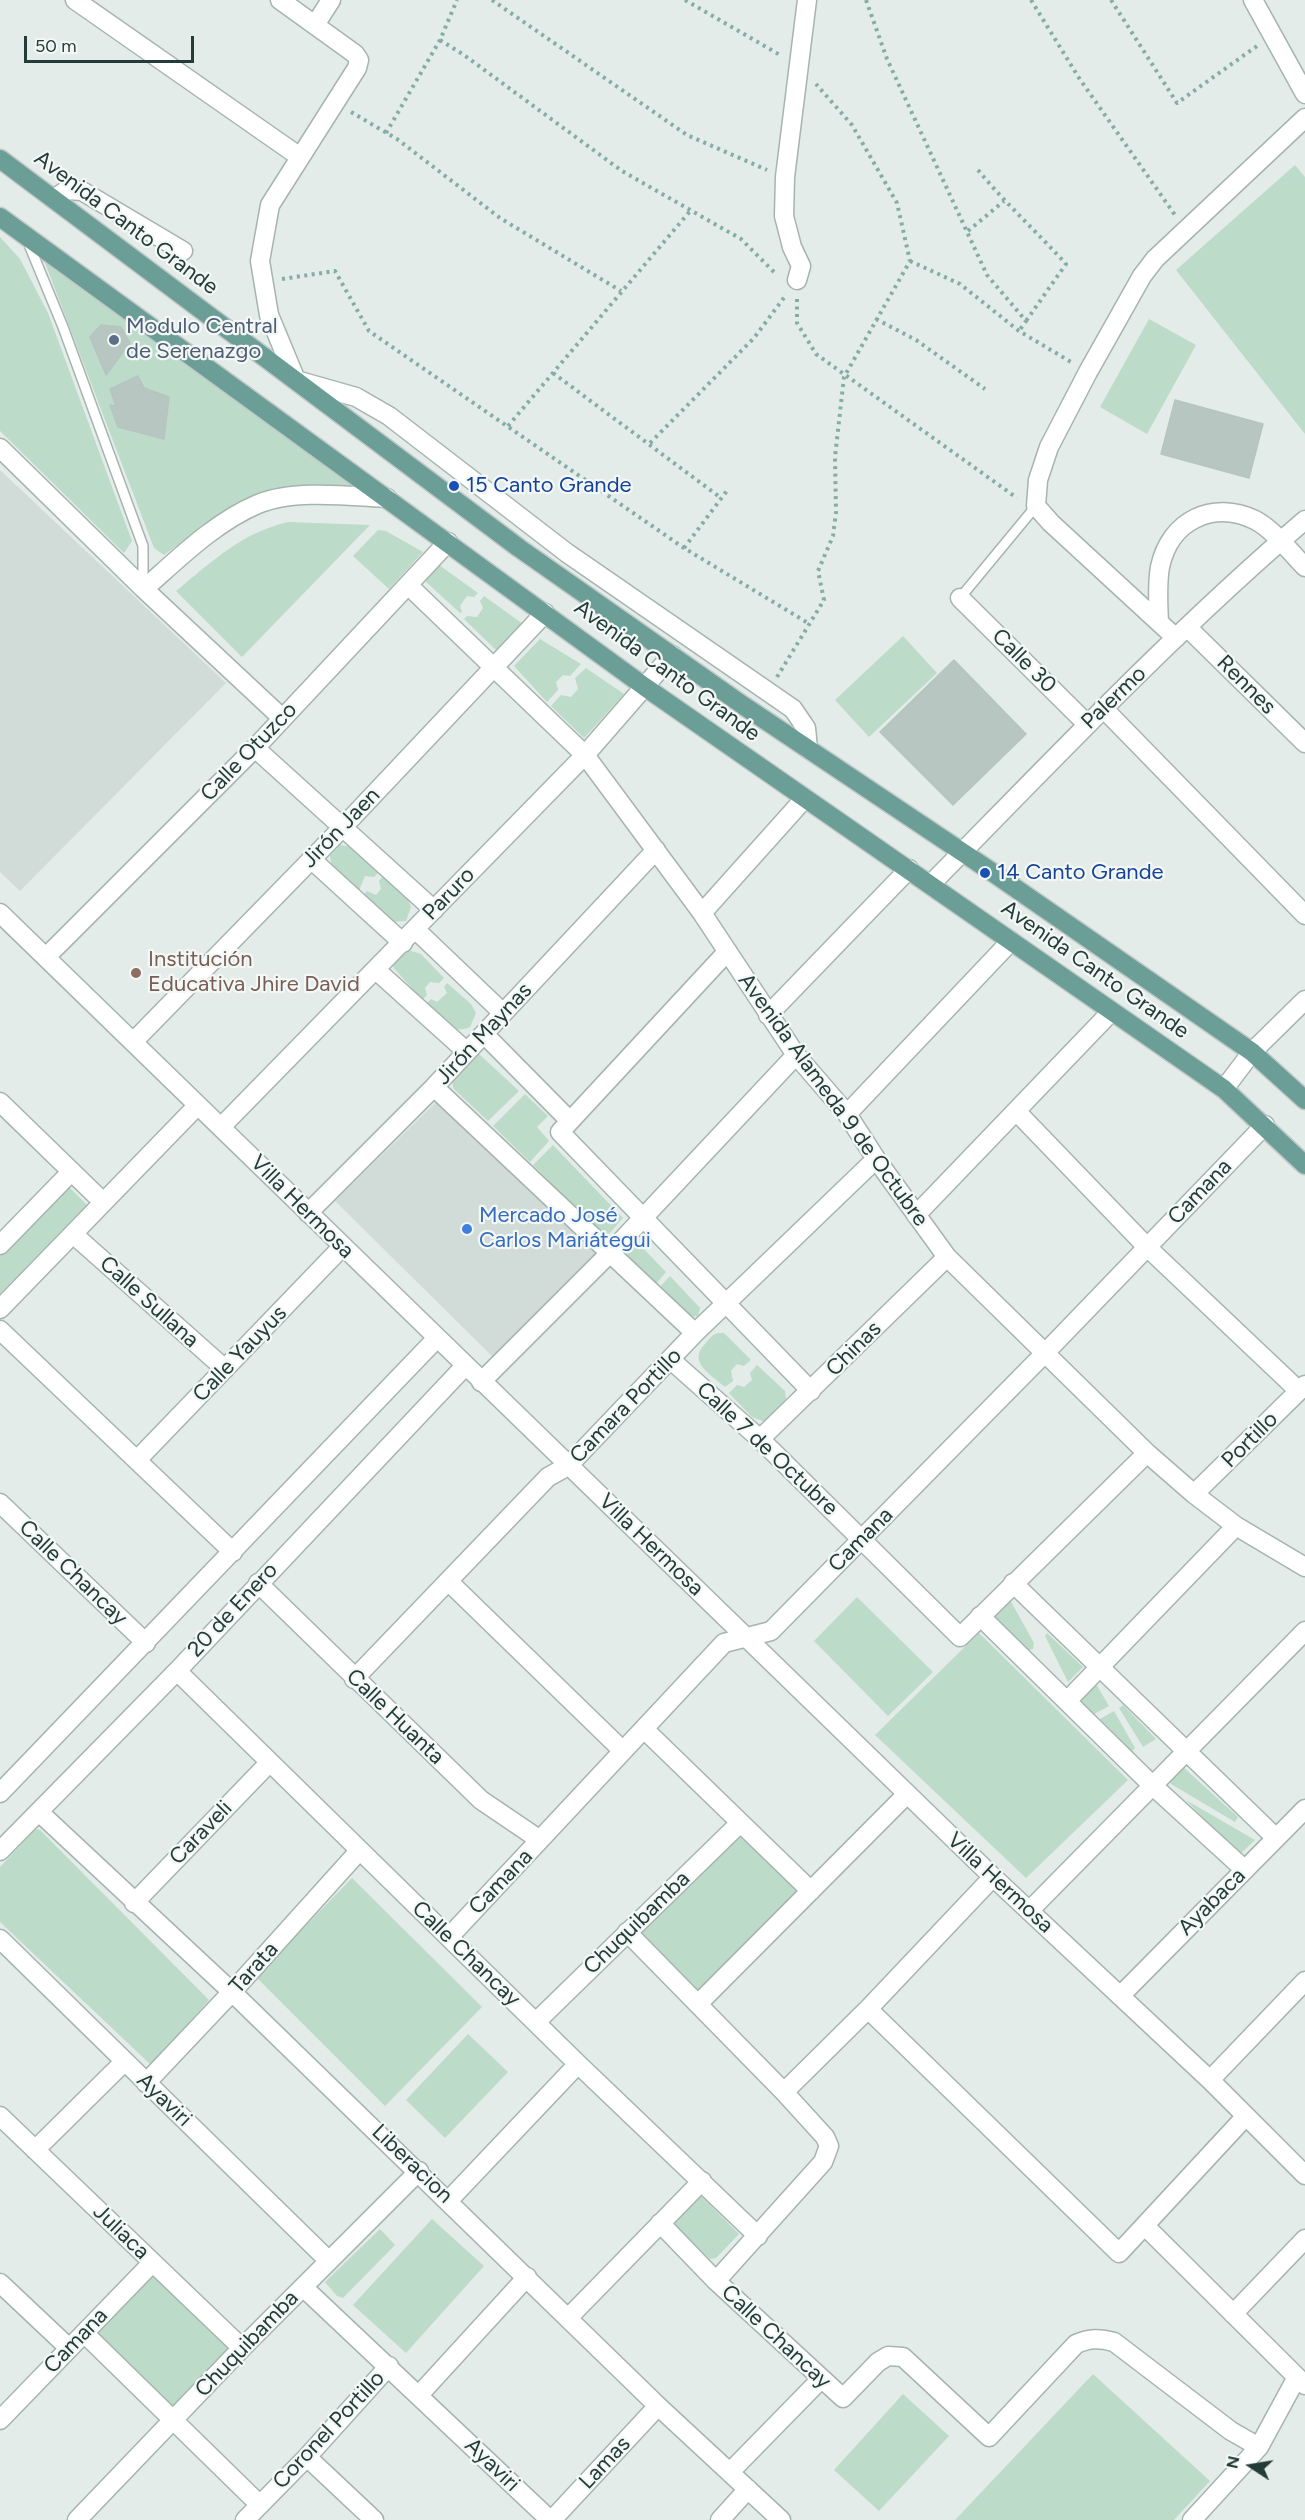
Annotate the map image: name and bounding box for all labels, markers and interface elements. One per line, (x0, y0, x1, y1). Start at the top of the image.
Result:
scale bar (27, 24, 196, 62)
text: 50 m (35, 35, 77, 57)
street label: Avenida Canto Grande (29, 145, 223, 301)
place label: Modulo Central de Serenazgo (126, 314, 278, 366)
marker: Modulo Central de Serenazgo (107, 333, 121, 347)
place label: 15 Canto Grande (466, 473, 632, 499)
marker: 15 Canto Grande (447, 479, 461, 493)
street label: Avenida Canto Grande (569, 595, 765, 747)
street label: Calle 30 (986, 623, 1062, 699)
street label: Rennes (1211, 650, 1281, 720)
street label: Palermo (1076, 661, 1152, 735)
street label: Calle Otuzco (195, 697, 303, 807)
street label: Jirón Jaen (296, 782, 386, 874)
place label: 14 Canto Grande (997, 860, 1164, 886)
street label: Paruro (417, 862, 481, 926)
marker: 14 Canto Grande (978, 866, 992, 880)
street label: Avenida Canto Grande (996, 895, 1194, 1045)
place label: Institución Educativa Jhire David (148, 947, 360, 998)
marker: Institución Educativa Jhire David (129, 966, 143, 980)
street label: Avenida Alameda 9 de Octubre (732, 968, 934, 1232)
street label: Jirón Maynas (430, 978, 538, 1090)
street label: Villa Hermosa (245, 1150, 359, 1264)
street label: Camana (1163, 1154, 1237, 1230)
place label: Mercado José Carlos Mariátegui (479, 1203, 651, 1254)
marker: Mercado José Carlos Mariátegui (460, 1222, 474, 1236)
street label: Calle Sullana (94, 1251, 204, 1353)
street label: Calle Yauyus (188, 1300, 292, 1408)
street label: Chinas (821, 1316, 887, 1382)
street label: Camara Portillo (565, 1343, 687, 1469)
street label: Calle 7 de Octubre (691, 1377, 843, 1521)
street label: Portillo (1216, 1406, 1284, 1474)
street label: Villa Hermosa (593, 1488, 709, 1602)
street label: Camana (823, 1502, 899, 1578)
street label: Calle Chancay (13, 1515, 133, 1631)
street label: 20 de Enero (183, 1557, 283, 1663)
street label: Calle Huanta (341, 1664, 449, 1770)
street label: Caraveli (164, 1796, 238, 1870)
street label: Villa Hermosa (941, 1827, 1059, 1939)
street label: Camana (464, 1844, 538, 1920)
street label: Ayabaca (1173, 1863, 1251, 1941)
street label: Chuquibamba (578, 1866, 696, 1980)
street label: Calle Chancay (406, 1896, 526, 2012)
street label: Tarata (224, 1937, 284, 1999)
street label: Ayaviri (131, 2068, 197, 2132)
street label: Liberacion (366, 2119, 458, 2209)
street label: Juliaca (87, 2199, 155, 2265)
street label: Calle Chancay (716, 2279, 836, 2395)
street label: Chuquibamba (190, 2285, 304, 2403)
street label: Camana (39, 2303, 113, 2379)
street label: Coronel Portillo (268, 2365, 390, 2495)
street label: Lamas (574, 2431, 636, 2495)
street label: Ayaviri (459, 2433, 525, 2497)
north arrow (1221, 2436, 1281, 2496)
text: N (1222, 2454, 1243, 2470)

